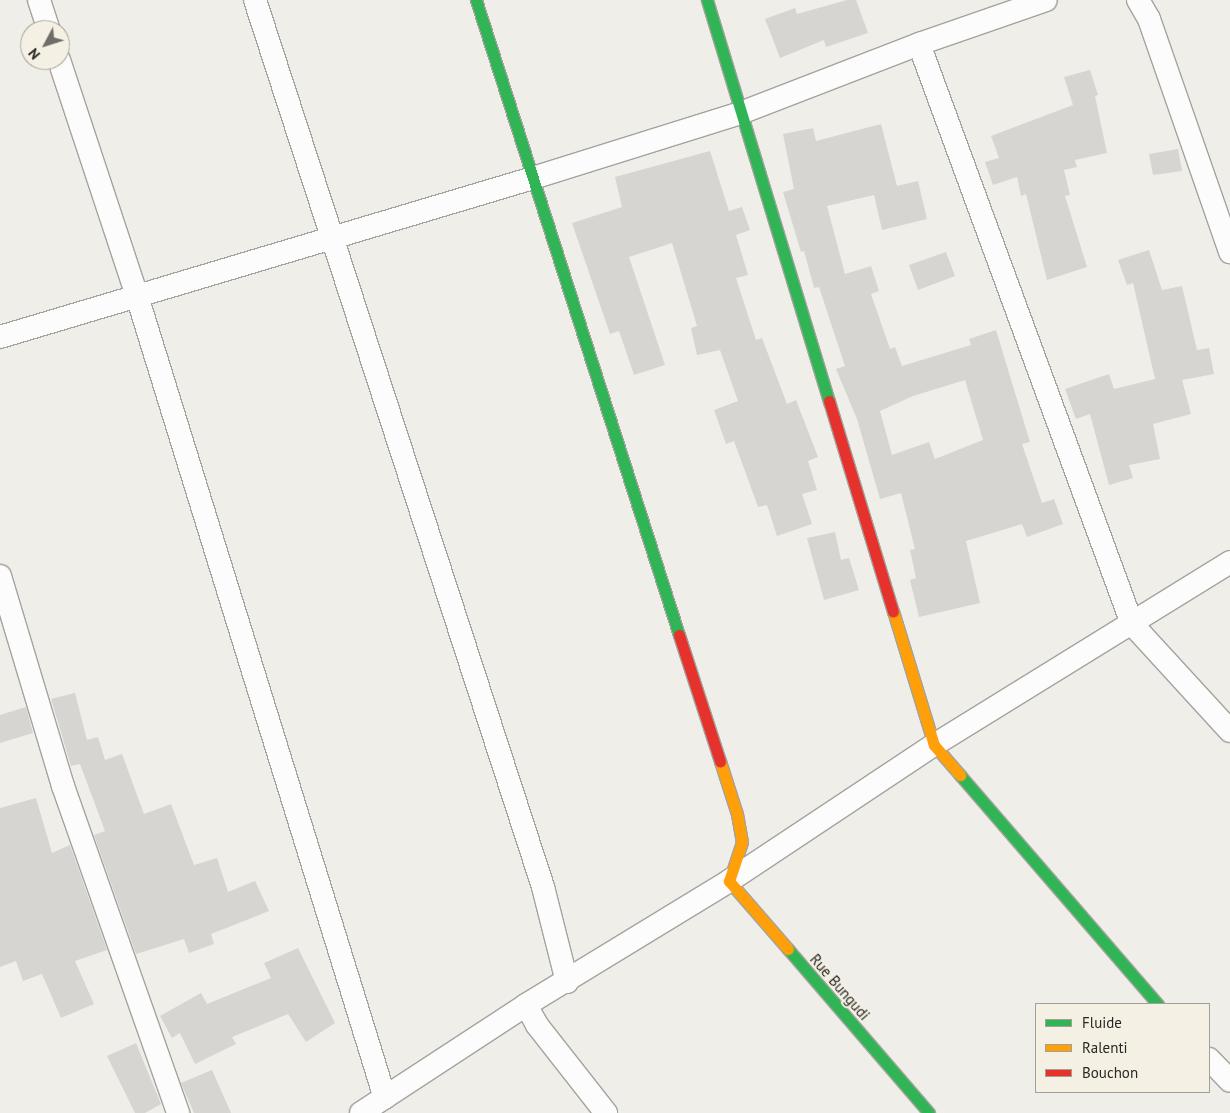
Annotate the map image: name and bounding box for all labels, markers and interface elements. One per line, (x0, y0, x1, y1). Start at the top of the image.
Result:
north arrow (20, 20, 70, 70)
text: N (24, 45, 44, 63)
street label: Rue Bungudi (806, 950, 874, 1024)
legend (1035, 1003, 1210, 1093)
text: Fluide (1082, 1013, 1122, 1032)
text: Ralenti (1082, 1038, 1128, 1057)
text: Bouchon (1082, 1063, 1138, 1082)

